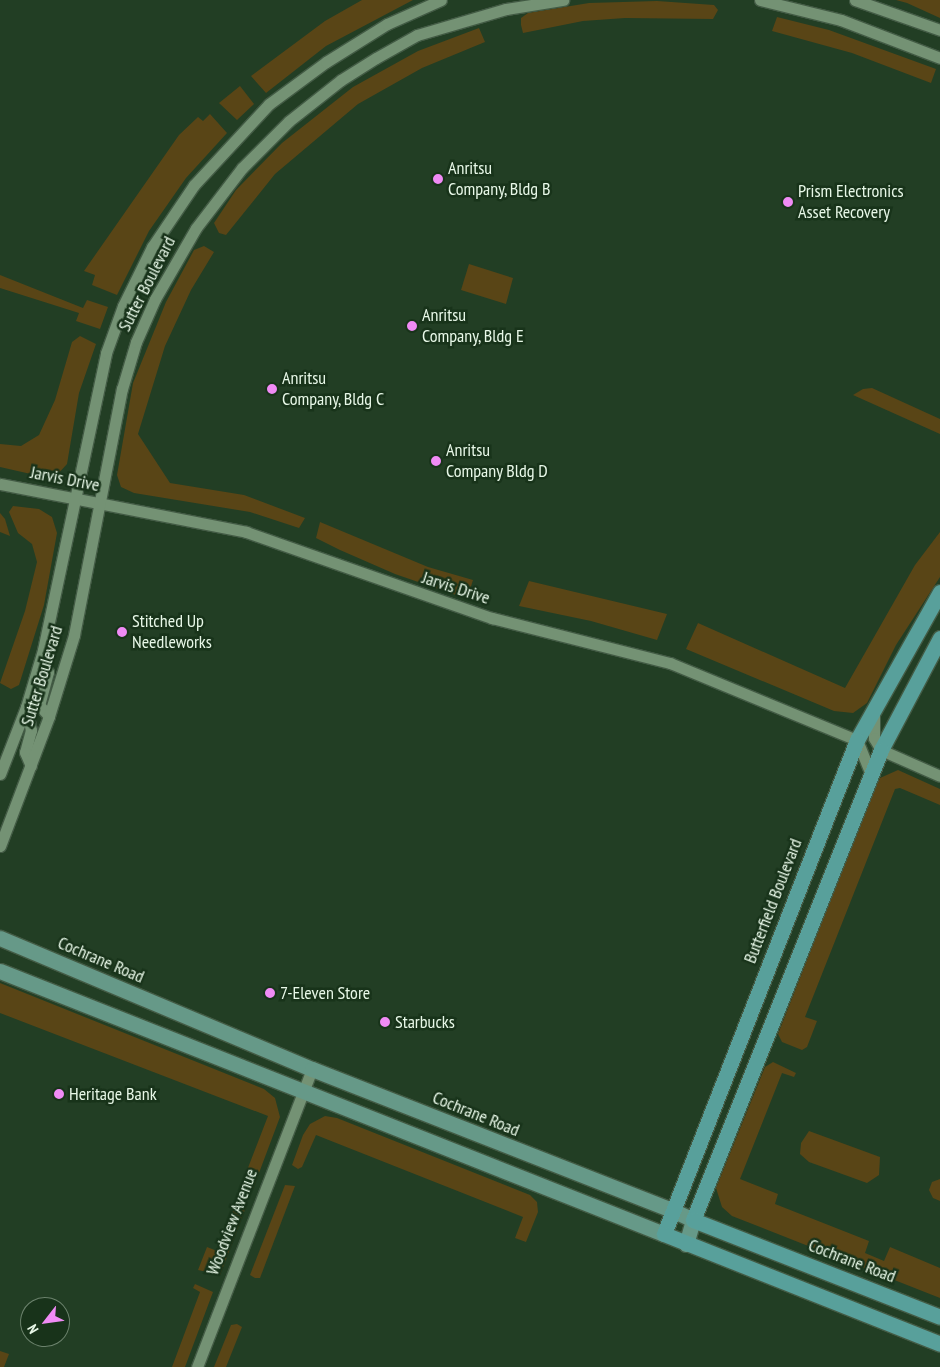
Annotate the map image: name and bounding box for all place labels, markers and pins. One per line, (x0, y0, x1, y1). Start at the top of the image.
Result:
place label: Anritsu Company, Bldg B (448, 158, 552, 200)
marker: Anritsu Company, Bldg B (432, 173, 444, 185)
place label: Prism Electronics Asset Recovery (798, 181, 904, 223)
marker: Prism Electronics Asset Recovery (782, 196, 794, 208)
place label: Anritsu Company, Bldg E (422, 305, 525, 348)
marker: Anritsu Company, Bldg E (406, 320, 418, 332)
place label: Anritsu Company, Bldg C (282, 368, 385, 410)
marker: Anritsu Company, Bldg C (266, 383, 278, 395)
place label: Anritsu Company Bldg D (446, 440, 548, 482)
marker: Anritsu Company Bldg D (430, 455, 442, 467)
place label: Stitched Up Needleworks (132, 611, 212, 654)
marker: Stitched Up Needleworks (116, 626, 128, 638)
place label: 7-Eleven Store (280, 982, 370, 1004)
marker: 7-Eleven Store (264, 987, 276, 999)
place label: Starbucks (395, 1011, 455, 1033)
marker: Starbucks (379, 1016, 391, 1028)
place label: Heritage Bank (69, 1083, 157, 1105)
marker: Heritage Bank (53, 1088, 65, 1100)

